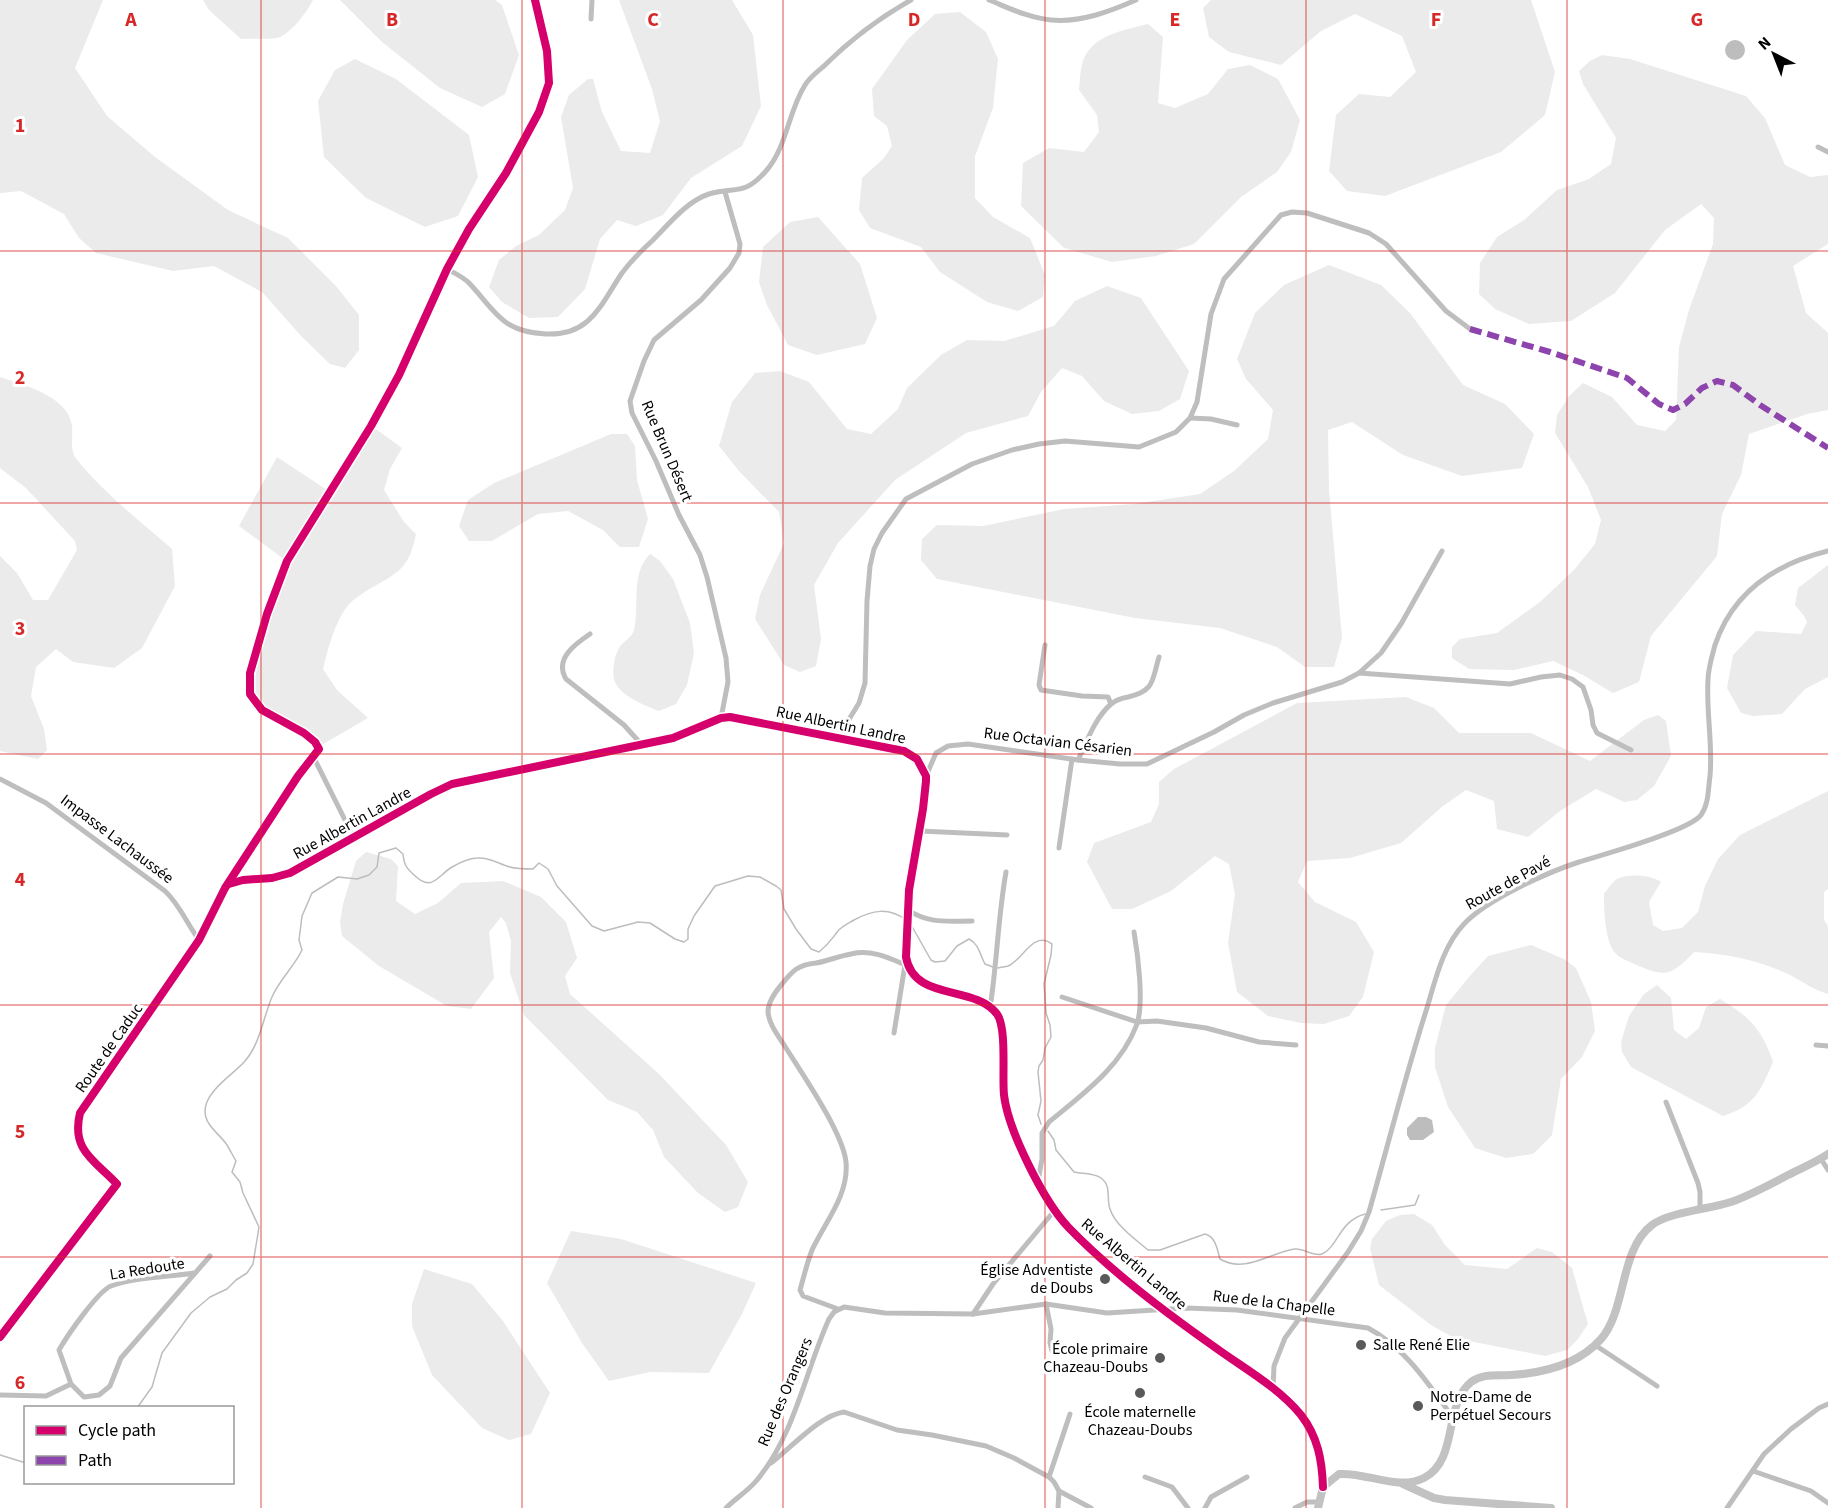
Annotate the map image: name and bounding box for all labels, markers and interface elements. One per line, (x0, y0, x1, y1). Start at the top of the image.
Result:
text: A (124, 6, 137, 34)
text: B (386, 6, 398, 34)
text: C (647, 6, 659, 34)
text: D (908, 6, 920, 34)
text: E (1170, 6, 1180, 34)
text: F (1431, 6, 1441, 34)
text: G (1691, 6, 1703, 34)
north arrow (1744, 24, 1804, 84)
text: N (1753, 32, 1776, 55)
text: 1 (15, 112, 25, 140)
text: 2 (15, 364, 25, 392)
street label: Rue Brun Désert (636, 397, 698, 506)
text: 3 (15, 615, 25, 643)
street label: Rue Albertin Landre (774, 701, 908, 750)
street label: Rue Octavian Césarien (983, 722, 1133, 762)
street label: Rue Albertin Landre (289, 781, 415, 865)
street label: Impasse Lachaussée (56, 789, 178, 889)
street label: Route de Pavé (1461, 850, 1555, 916)
text: 4 (15, 866, 26, 894)
street label: Route de Caduc (70, 999, 148, 1097)
text: 5 (15, 1118, 25, 1146)
street label: Rue Albertin Landre (1076, 1213, 1192, 1315)
street label: La Redoute (108, 1252, 186, 1286)
place label: Église Adventiste de Doubs (980, 1259, 1093, 1299)
marker: Église Adventiste de Doubs (1098, 1272, 1112, 1286)
street label: Rue de la Chapelle (1212, 1285, 1337, 1321)
street label: Rue des Orangers (752, 1334, 818, 1450)
place label: Salle René Elie (1373, 1334, 1470, 1356)
place label: École primaire Chazeau-Doubs (1043, 1338, 1148, 1378)
marker: Salle René Elie (1354, 1338, 1368, 1352)
marker: École primaire Chazeau-Doubs (1153, 1351, 1167, 1365)
text: 6 (15, 1369, 25, 1397)
marker: École maternelle Chazeau-Doubs (1133, 1386, 1147, 1400)
place label: Notre-Dame de Perpétuel Secours (1430, 1386, 1551, 1426)
marker: Notre-Dame de Perpétuel Secours (1411, 1399, 1425, 1413)
place label: École maternelle Chazeau-Doubs (1084, 1401, 1196, 1441)
legend (24, 1406, 234, 1484)
text: Cycle path (78, 1418, 156, 1443)
text: Path (78, 1448, 112, 1473)

